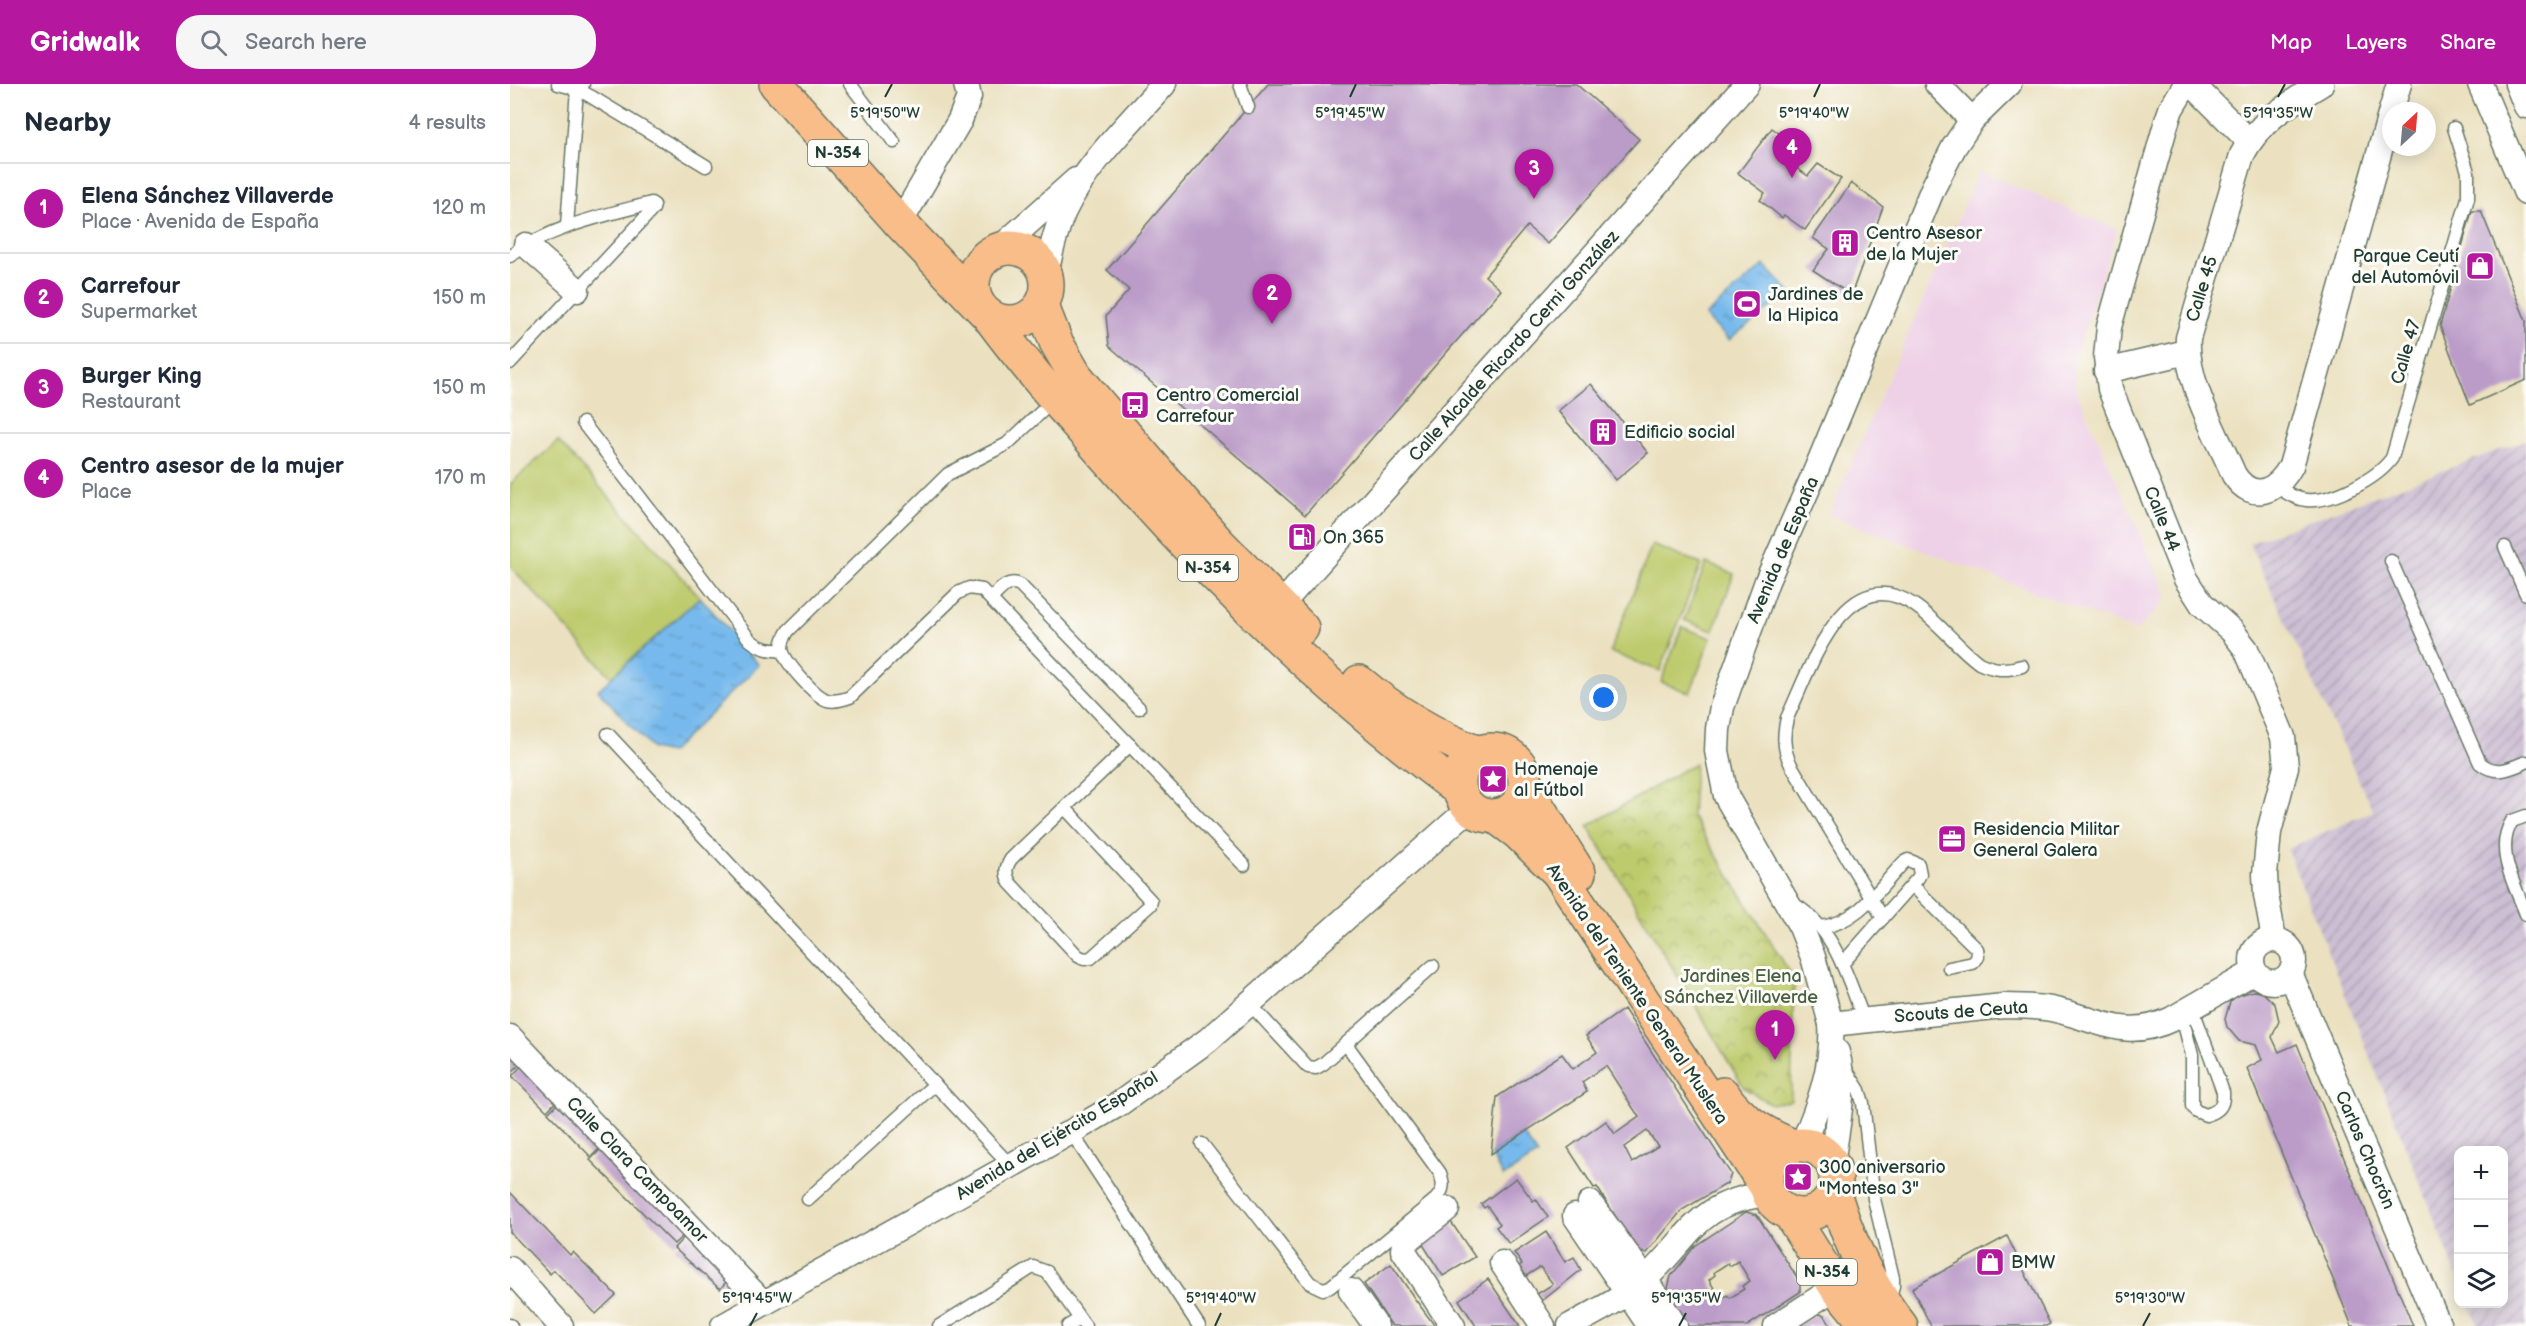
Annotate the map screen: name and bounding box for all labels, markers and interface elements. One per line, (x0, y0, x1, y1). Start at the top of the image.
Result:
search box (176, 15, 596, 69)
text: Gridwalk (30, 26, 140, 59)
icon: search (197, 26, 230, 59)
text: Search here (245, 29, 367, 56)
text: Map (2270, 30, 2312, 55)
text: Layers (2345, 30, 2407, 55)
text: Share (2440, 30, 2496, 55)
north arrow (2382, 102, 2436, 156)
text: 5°19'50"W (850, 104, 920, 123)
text: 5°19'45"W (1315, 104, 1385, 123)
text: 5°19'40"W (1779, 104, 1850, 123)
text: 5°19'35"W (2243, 104, 2313, 123)
text: Nearby (24, 108, 111, 139)
text: 4 results (408, 111, 486, 135)
pin: 4 (1772, 128, 1812, 178)
road number: N-354 (808, 140, 868, 166)
pin: 3 (1514, 150, 1554, 199)
text: Elena Sánchez Villaverde (81, 183, 334, 210)
text: 1 (39, 196, 48, 220)
text: 120 m (433, 196, 486, 220)
text: Place · Avenida de España (81, 210, 319, 234)
place label: Centro Asesor de la Mujer (1866, 223, 1982, 265)
street label: Calle Alcalde Ricardo Cerni González (1405, 226, 1624, 466)
building icon: Centro Asesor de la Mujer (1829, 227, 1861, 259)
place label: Parque Ceutí del Automóvil (2351, 246, 2460, 288)
shop icon: Parque Ceutí del Automóvil (2464, 250, 2496, 282)
street label: Calle 45 (2182, 254, 2222, 324)
text: Carrefour (81, 273, 180, 300)
pin: 2 (1252, 274, 1292, 324)
place label: Jardines de la Hipica (1768, 284, 1864, 326)
text: 2 (38, 286, 49, 310)
text: 150 m (433, 286, 486, 310)
sports icon: Jardines de la Hipica (1731, 288, 1763, 320)
text: Supermarket (81, 300, 197, 324)
street label: Calle 47 (2387, 317, 2425, 387)
text: Burger King (81, 363, 202, 390)
text: 3 (38, 376, 49, 400)
text: 150 m (433, 376, 486, 400)
place label: Centro Comercial Carrefour (1156, 385, 1299, 427)
bus stop icon: Centro Comercial Carrefour (1119, 389, 1151, 421)
text: Restaurant (81, 390, 181, 414)
building icon: Edificio social (1587, 416, 1619, 448)
place label: Edificio social (1624, 422, 1735, 443)
text: Centro asesor de la mujer (81, 453, 344, 480)
text: 4 (38, 466, 49, 490)
text: 170 m (435, 466, 486, 490)
street label: Avenida de España (1743, 474, 1823, 626)
text: Place (81, 480, 132, 504)
street label: Calle 44 (2139, 483, 2185, 555)
fuel station icon: On 365 (1286, 521, 1318, 553)
place label: On 365 (1323, 527, 1384, 548)
road number: N-354 (1178, 555, 1238, 581)
your location (1589, 683, 1618, 712)
place label: Homenaje al Fútbol (1514, 759, 1599, 801)
place icon: Homenaje al Fútbol (1477, 763, 1509, 795)
place label: Residencia Militar General Galera (1973, 819, 2120, 861)
office icon: Residencia Militar General Galera (1936, 823, 1968, 855)
street label: Avenida del Teniente General Muslera (1542, 860, 1732, 1128)
park label: Jardines Elena Sánchez Villaverde (1664, 966, 1818, 1008)
street label: Scouts de Ceuta (1893, 997, 2029, 1027)
pin: 1 (1756, 1010, 1794, 1060)
street label: Avenida del Ejército Español (952, 1067, 1162, 1205)
street label: Carlos Chocrón (2331, 1088, 2399, 1212)
street label: Calle Clara Campoamor (562, 1093, 713, 1248)
map controls (2454, 1146, 2508, 1308)
button: + (2454, 1146, 2508, 1200)
place label: 300 aniversario "Montesa 3" (1819, 1157, 1946, 1199)
place icon: 300 aniversario "Montesa 3" (1782, 1161, 1814, 1193)
button: − (2454, 1200, 2508, 1254)
shop icon: BMW (1974, 1246, 2006, 1278)
place label: BMW (2011, 1252, 2056, 1273)
button: layers (2454, 1254, 2508, 1308)
road number: N-354 (1797, 1259, 1857, 1285)
text: 5°19'45"W (722, 1289, 792, 1308)
text: 5°19'40"W (1186, 1289, 1257, 1308)
text: 5°19'35"W (1651, 1289, 1721, 1308)
text: 5°19'30"W (2115, 1289, 2186, 1308)

